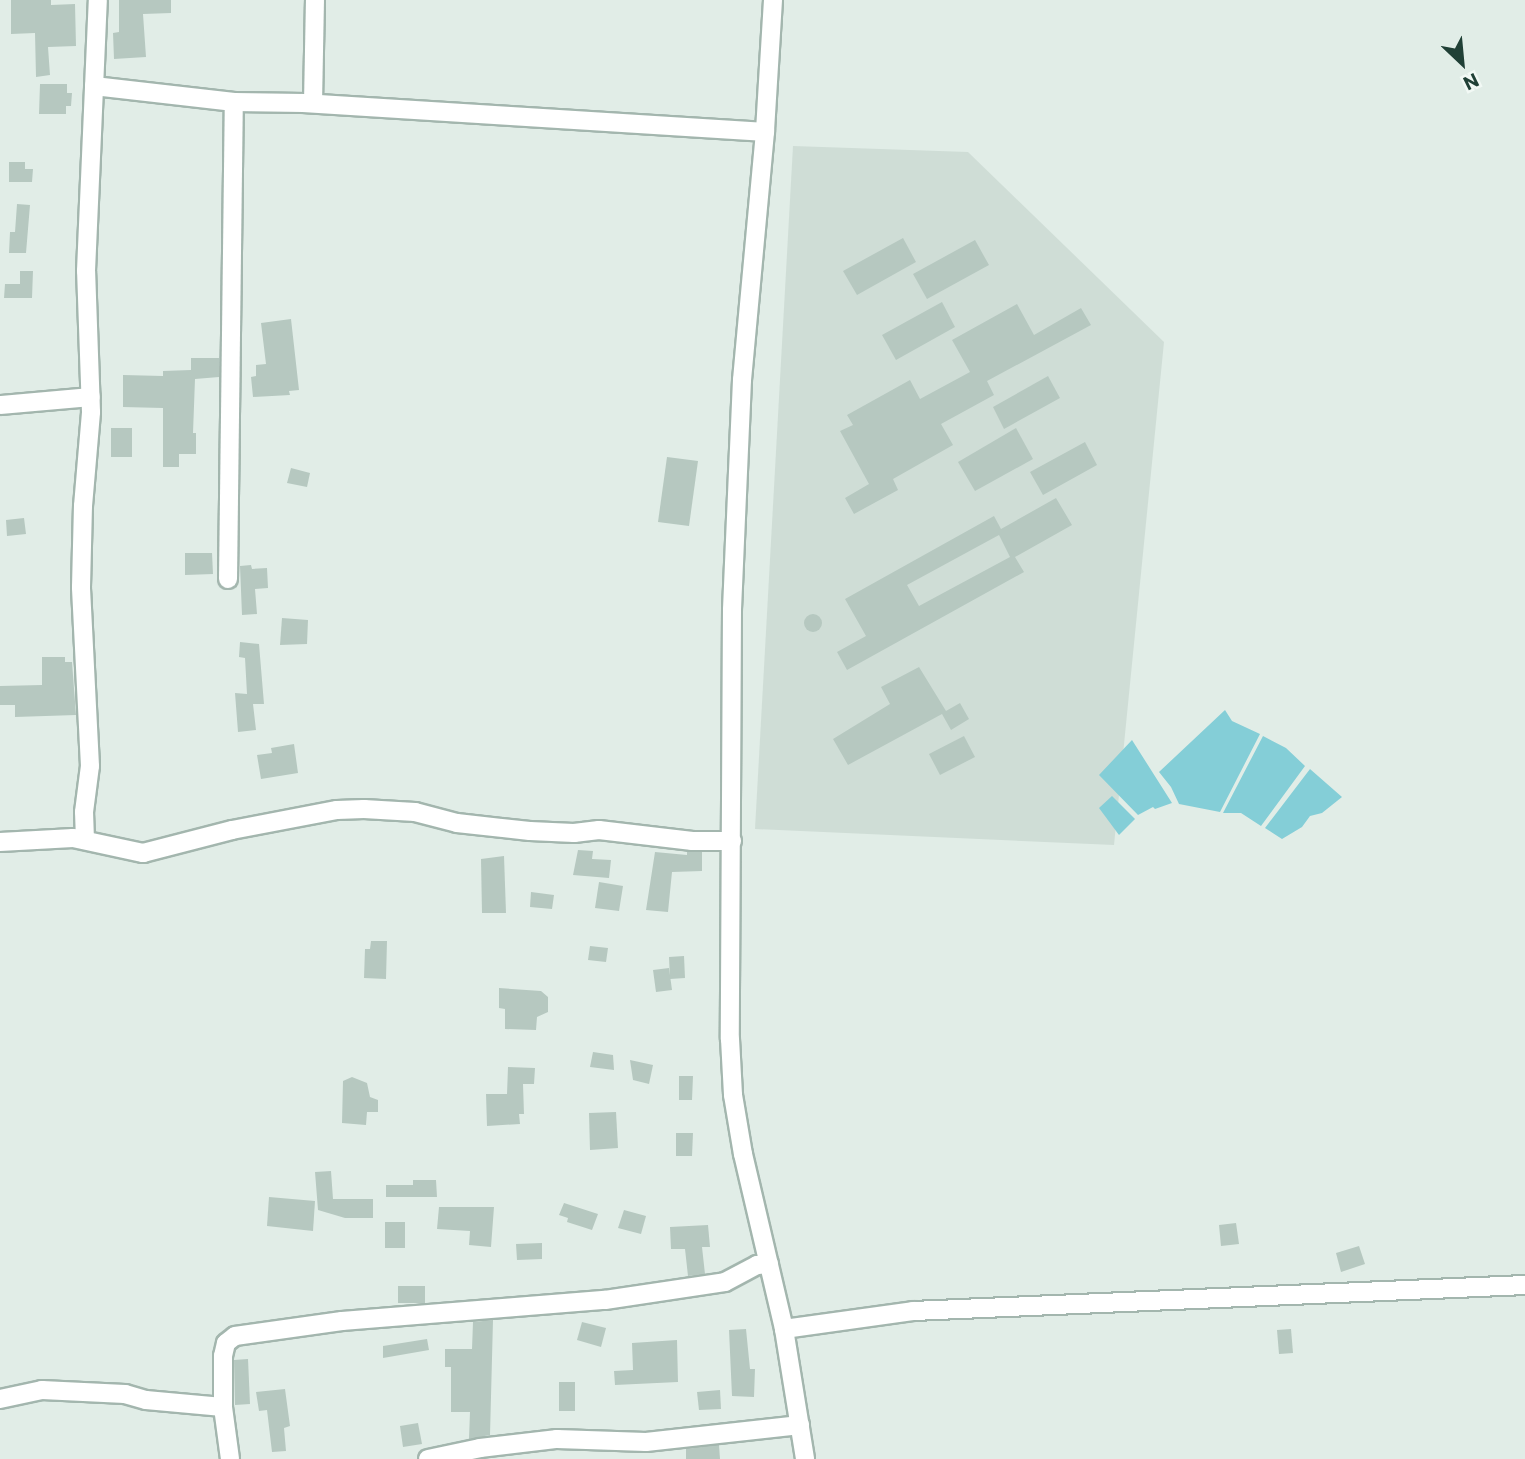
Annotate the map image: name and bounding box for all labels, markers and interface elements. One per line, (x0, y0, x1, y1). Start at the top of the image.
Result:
north arrow (1427, 28, 1497, 98)
text: N (1460, 69, 1483, 96)

